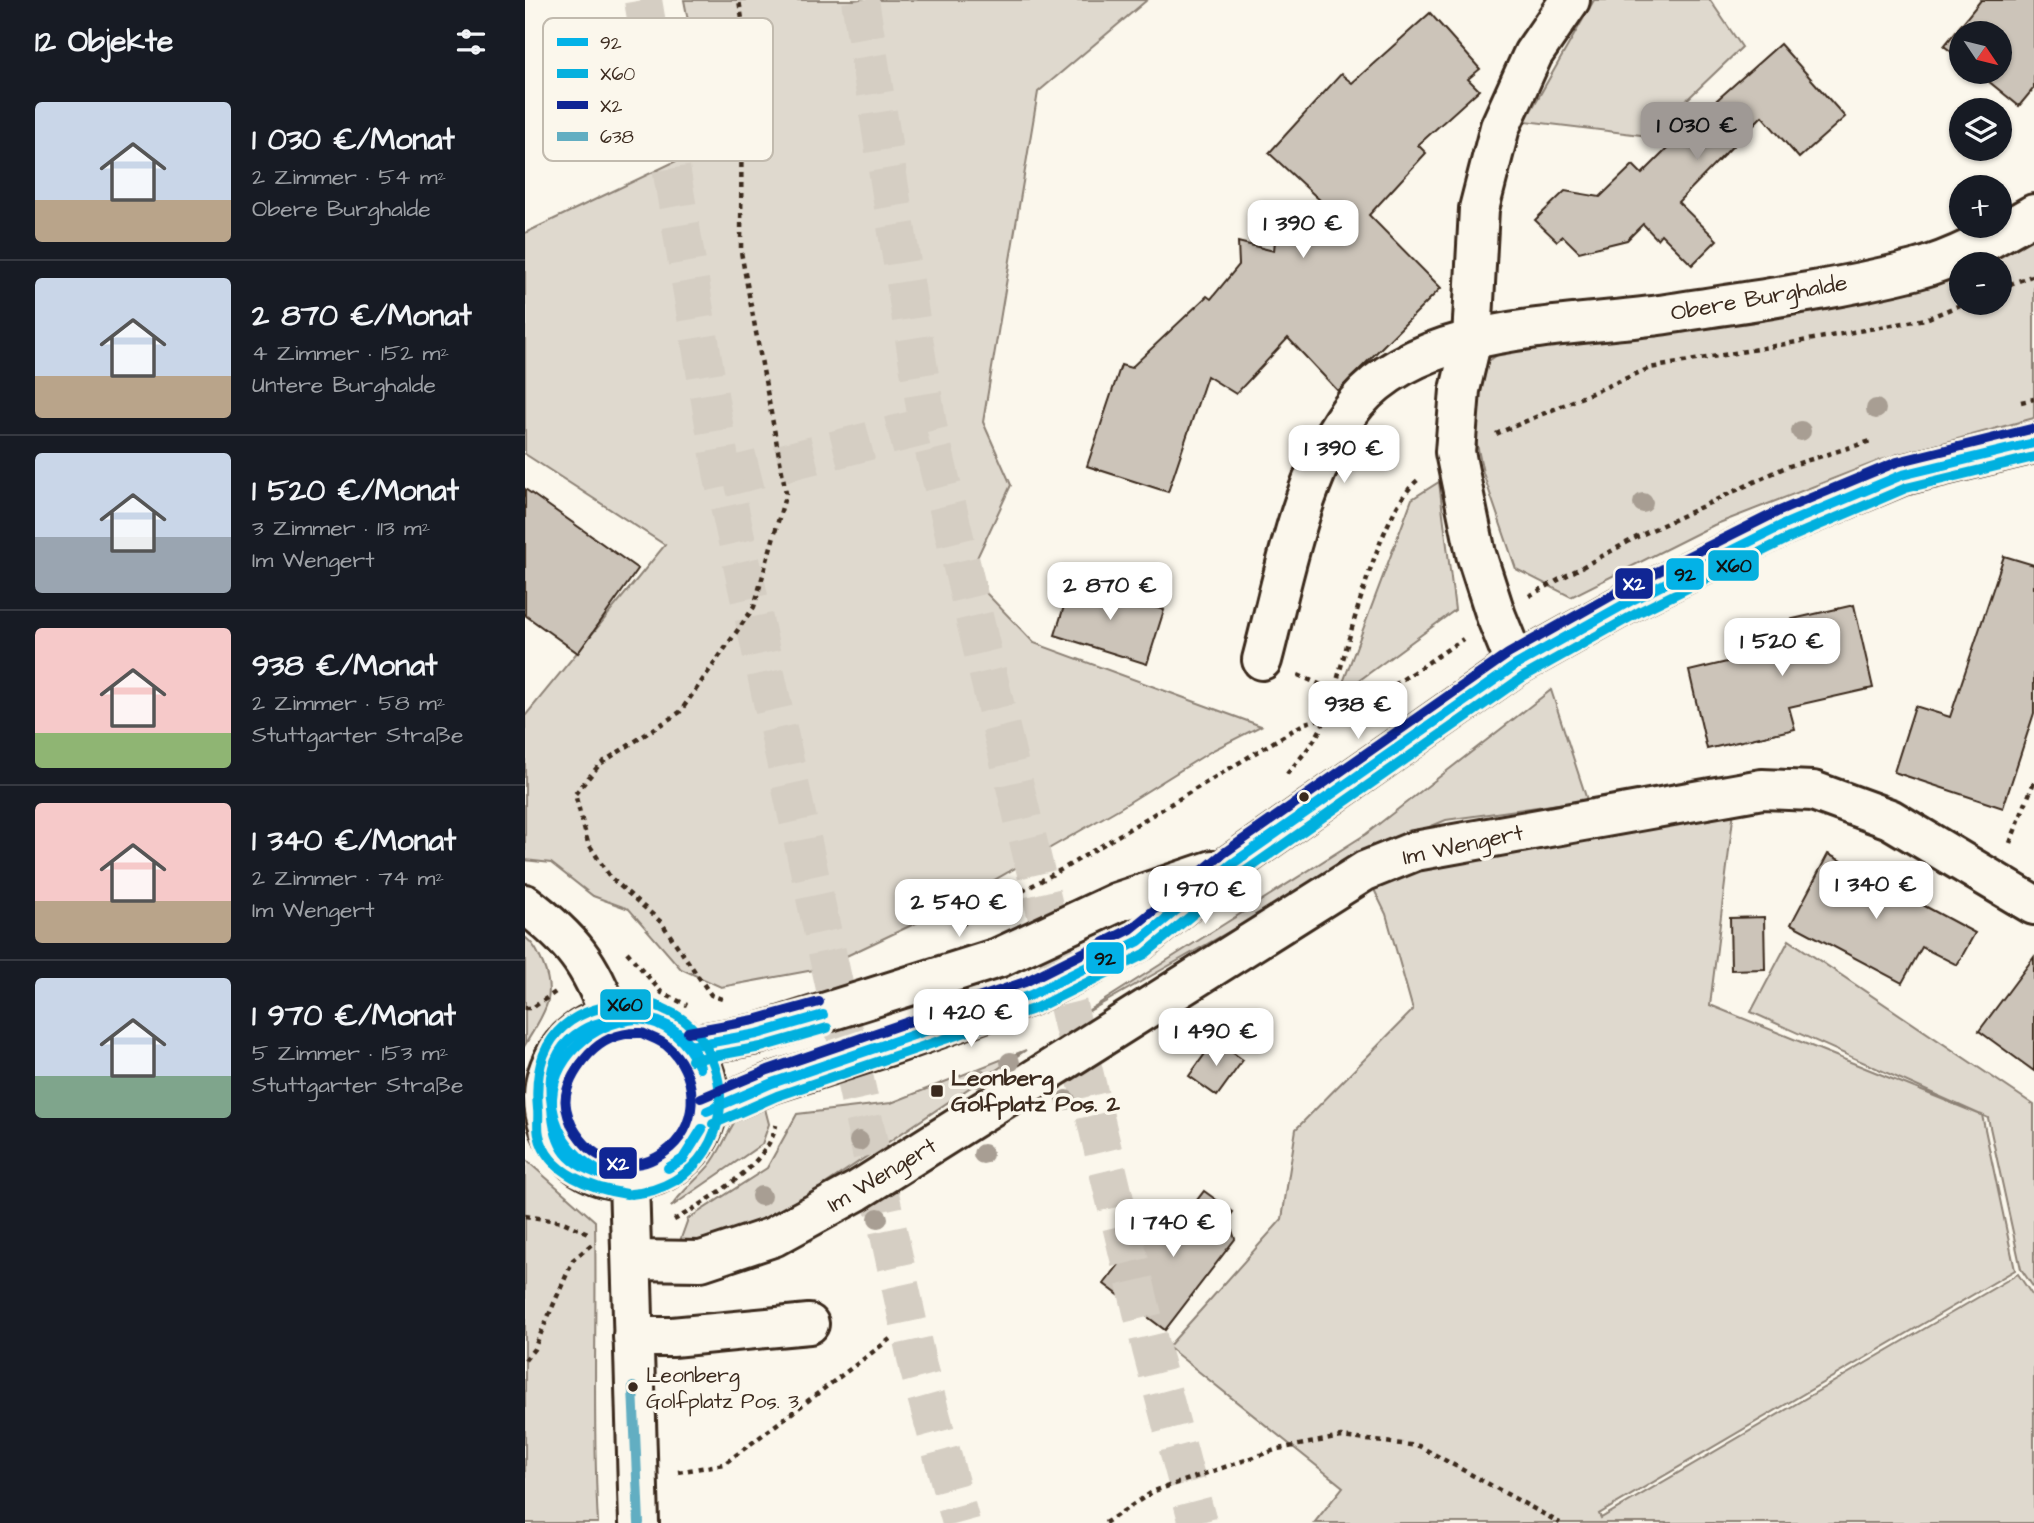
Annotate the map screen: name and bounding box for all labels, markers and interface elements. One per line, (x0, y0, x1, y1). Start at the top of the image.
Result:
legend (543, 18, 773, 161)
text: 12 Objekte (35, 21, 173, 63)
north arrow (1949, 21, 2013, 84)
map controls (1949, 21, 2012, 315)
icon: filters (452, 23, 490, 61)
text: 92 (600, 30, 622, 57)
text: X60 (600, 61, 635, 88)
text: X2 (600, 93, 622, 120)
button: layers (1949, 98, 2012, 161)
pin: 1 030 € (1632, 102, 1762, 162)
text: 1 030 € (1657, 109, 1737, 141)
text: 1 030 €/Monat (252, 119, 455, 161)
text: 638 (600, 124, 634, 151)
icon: home (91, 130, 175, 214)
text: 2 Zimmer · 54 m² (252, 161, 446, 193)
button: + (1949, 175, 2012, 238)
text: Obere Burghalde (252, 193, 431, 225)
pin: 1 390 € (1238, 201, 1368, 260)
text: 1 390 € (1264, 207, 1342, 239)
button: − (1949, 252, 2012, 315)
street label: Obere Burghalde (1668, 267, 1850, 330)
text: 2 870 €/Monat (252, 295, 472, 337)
icon: home (91, 306, 175, 390)
text: 4 Zimmer · 152 m² (252, 337, 449, 369)
text: Untere Burghalde (252, 369, 436, 401)
pin: 1 390 € (1279, 426, 1409, 485)
text: 1 390 € (1305, 432, 1383, 464)
text: 1 520 €/Monat (252, 470, 459, 512)
icon: home (91, 481, 175, 565)
text: 3 Zimmer · 113 m² (252, 512, 430, 544)
text: Im Wengert (252, 544, 374, 576)
line badge: X60 (1707, 549, 1760, 582)
text: X60 (1716, 553, 1752, 580)
line badge: 92 (1665, 557, 1705, 591)
pin: 2 870 € (1045, 562, 1175, 622)
text: 92 (1674, 562, 1696, 589)
line badge: X2 (1614, 567, 1654, 600)
text: 2 870 € (1063, 569, 1157, 601)
text: X2 (1623, 571, 1645, 598)
pin: 1 520 € (1717, 618, 1847, 678)
text: 1 520 € (1740, 625, 1824, 657)
text: 938 €/Monat (252, 645, 437, 687)
icon: home (91, 656, 175, 740)
pin: 938 € (1309, 682, 1407, 741)
text: 2 Zimmer · 58 m² (252, 687, 445, 719)
text: 938 € (1324, 688, 1392, 720)
text: Stuttgarter Straße (252, 719, 464, 751)
unlabelled marker (1297, 790, 1311, 804)
street label: Im Wengert (1400, 816, 1527, 874)
text: 1 340 €/Monat (252, 820, 456, 862)
icon: home (91, 831, 175, 915)
text: 2 Zimmer · 74 m² (252, 862, 444, 894)
pin: 1 340 € (1811, 862, 1941, 921)
pin: 1 970 € (1140, 866, 1270, 926)
text: 1 340 € (1835, 868, 1917, 900)
text: 1 970 € (1164, 873, 1246, 905)
pin: 2 540 € (894, 880, 1024, 939)
text: 2 540 € (911, 886, 1007, 918)
text: Im Wengert (252, 894, 374, 926)
line badge: 92 (1085, 941, 1125, 975)
text: 92 (1094, 946, 1116, 973)
line badge: X60 (599, 988, 652, 1021)
pin: 1 420 € (906, 990, 1036, 1049)
text: X60 (607, 992, 643, 1019)
text: 1 970 €/Monat (252, 995, 456, 1037)
text: 1 420 € (930, 996, 1012, 1028)
icon: home (91, 1006, 175, 1090)
pin: 1 490 € (1151, 1009, 1281, 1068)
text: 1 490 € (1175, 1015, 1257, 1047)
text: 5 Zimmer · 153 m² (252, 1037, 448, 1069)
place label: Leonberg Golfplatz Pos. 2 (951, 1062, 1121, 1120)
text: Stuttgarter Straße (252, 1069, 464, 1101)
marker: Leonberg Golfplatz Pos. 2 (929, 1083, 945, 1099)
street label: Im Wengert (821, 1129, 944, 1221)
line badge: X2 (598, 1146, 638, 1180)
text: X2 (607, 1151, 629, 1178)
pin: 1 740 € (1108, 1200, 1238, 1259)
text: 1 740 € (1131, 1206, 1215, 1238)
place label: Leonberg Golfplatz Pos. 3 (646, 1361, 799, 1417)
marker: Leonberg Golfplatz Pos. 3 (626, 1380, 640, 1394)

